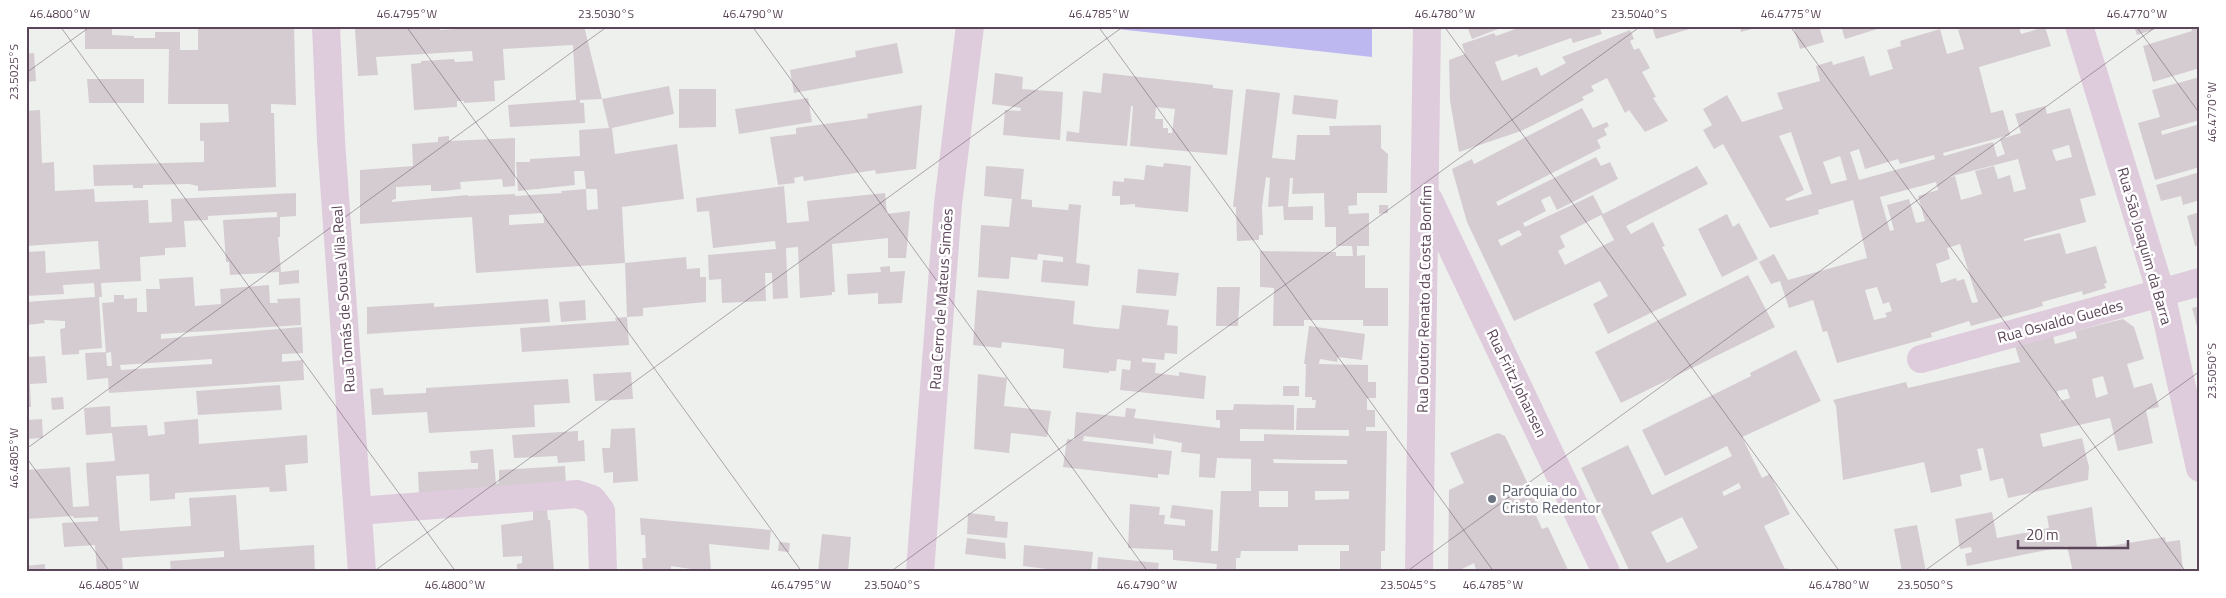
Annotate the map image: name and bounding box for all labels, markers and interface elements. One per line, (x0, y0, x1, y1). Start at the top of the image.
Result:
text: 46.4800°W (30, 4, 90, 23)
text: 46.4795°W (377, 4, 437, 23)
text: 23.5030°S (578, 4, 634, 23)
text: 46.4790°W (723, 4, 783, 23)
text: 46.4785°W (1069, 4, 1129, 23)
text: 46.4780°W (1415, 4, 1475, 23)
text: 23.5040°S (1611, 4, 1667, 23)
text: 46.4775°W (1761, 4, 1821, 23)
text: 46.4770°W (2107, 4, 2167, 23)
text: 23.5025°S (4, 44, 23, 100)
text: 46.4770°W (2202, 82, 2221, 142)
street label: Rua São Joaquim da Barra (2111, 165, 2179, 328)
street label: Rua Doutor Renato da Costa Bonfim (1411, 185, 1437, 413)
street label: Rua Tomás de Sousa Vila Real (325, 205, 361, 393)
street label: Rua Cerro de Mateus Simões (923, 208, 959, 390)
street label: Rua Osvaldo Guedes (1995, 293, 2125, 349)
street label: Rua Fritz Johansen (1481, 325, 1553, 441)
text: 23.5050°S (2202, 343, 2221, 399)
text: 46.4805°W (4, 428, 23, 488)
place label: Paróquia do Cristo Redentor (1502, 479, 1601, 519)
marker: Paróquia do Cristo Redentor (1486, 493, 1498, 505)
scale bar (2018, 518, 2128, 550)
text: 20 m (2026, 523, 2059, 546)
text: 46.4805°W (79, 575, 139, 594)
text: 46.4800°W (425, 575, 485, 594)
text: 46.4795°W (771, 575, 831, 594)
text: 23.5040°S (864, 575, 920, 594)
text: 46.4790°W (1117, 575, 1177, 594)
text: 23.5045°S (1380, 575, 1436, 594)
text: 46.4785°W (1463, 575, 1523, 594)
text: 46.4780°W (1809, 575, 1869, 594)
text: 23.5050°S (1897, 575, 1953, 594)

